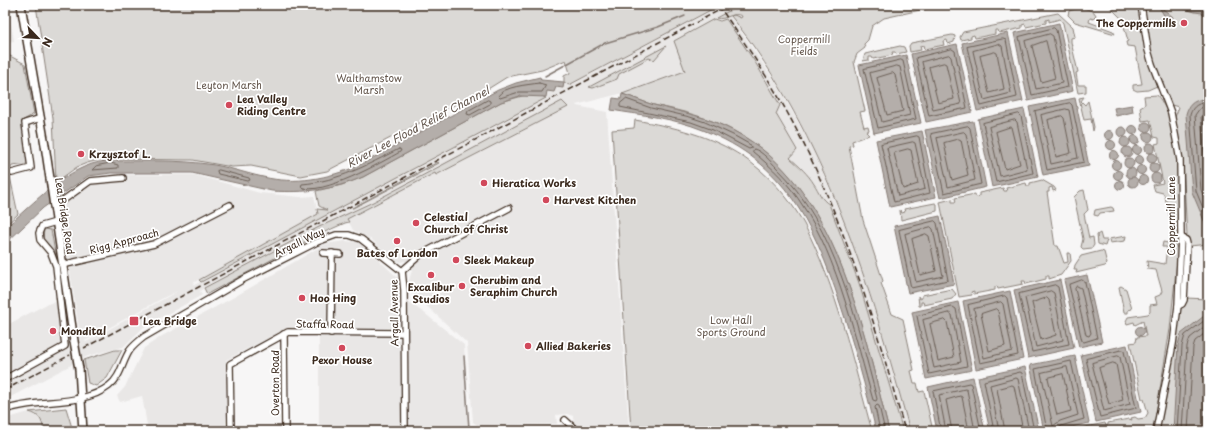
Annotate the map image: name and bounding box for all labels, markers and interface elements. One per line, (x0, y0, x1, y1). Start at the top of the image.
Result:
place label: The Coppermills (1096, 15, 1176, 30)
north arrow (18, 18, 58, 58)
marker: The Coppermills (1179, 18, 1189, 28)
park label: Coppermill Fields (778, 31, 830, 58)
text: N (38, 35, 57, 50)
park label: Walthamstow Marsh (336, 70, 402, 97)
park label: Leyton Marsh (196, 77, 262, 93)
water label: River Lee Flood Relief Channel (343, 81, 494, 171)
place label: Lea Valley Riding Centre (237, 91, 307, 118)
marker: Lea Valley Riding Centre (224, 100, 234, 110)
place label: Krzysztof L. (89, 146, 151, 162)
marker: Krzysztof L. (76, 149, 86, 159)
place label: Hieratica Works (492, 175, 576, 190)
street label: Lea Bridge Road (52, 176, 79, 256)
street label: Coppermill Lane (1163, 176, 1178, 256)
marker: Hieratica Works (479, 178, 489, 188)
place label: Harvest Kitchen (554, 192, 636, 207)
marker: Harvest Kitchen (541, 195, 551, 205)
place label: Celestial Church of Christ (424, 209, 508, 236)
marker: Celestial Church of Christ (411, 218, 421, 228)
street label: Argall Way (271, 223, 327, 260)
street label: Rigg Approach (88, 224, 160, 257)
marker: Bates of London (392, 236, 402, 246)
place label: Bates of London (356, 245, 438, 260)
place label: Sleek Makeup (464, 252, 534, 267)
marker: Sleek Makeup (451, 255, 461, 265)
marker: Excalibur Studios (426, 270, 436, 280)
place label: Cherubim and Seraphim Church (470, 272, 557, 299)
street label: Argall Avenue (385, 279, 402, 347)
place label: Excalibur Studios (408, 279, 455, 306)
marker: Cherubim and Seraphim Church (457, 281, 467, 291)
place label: Hoo Hing (310, 290, 356, 305)
marker: Hoo Hing (297, 293, 307, 303)
park label: Low Hall Sports Ground (696, 312, 766, 339)
place label: Lea Bridge (143, 313, 197, 328)
marker: Lea Bridge (128, 315, 140, 327)
street label: Staffa Road (296, 315, 354, 332)
place label: Mondital (61, 323, 106, 338)
marker: Mondital (48, 326, 58, 336)
place label: Allied Bakeries (535, 338, 611, 353)
marker: Allied Bakeries (523, 341, 533, 351)
marker: Pexor House (337, 343, 347, 353)
street label: Overton Road (267, 350, 282, 416)
place label: Pexor House (312, 352, 373, 367)

